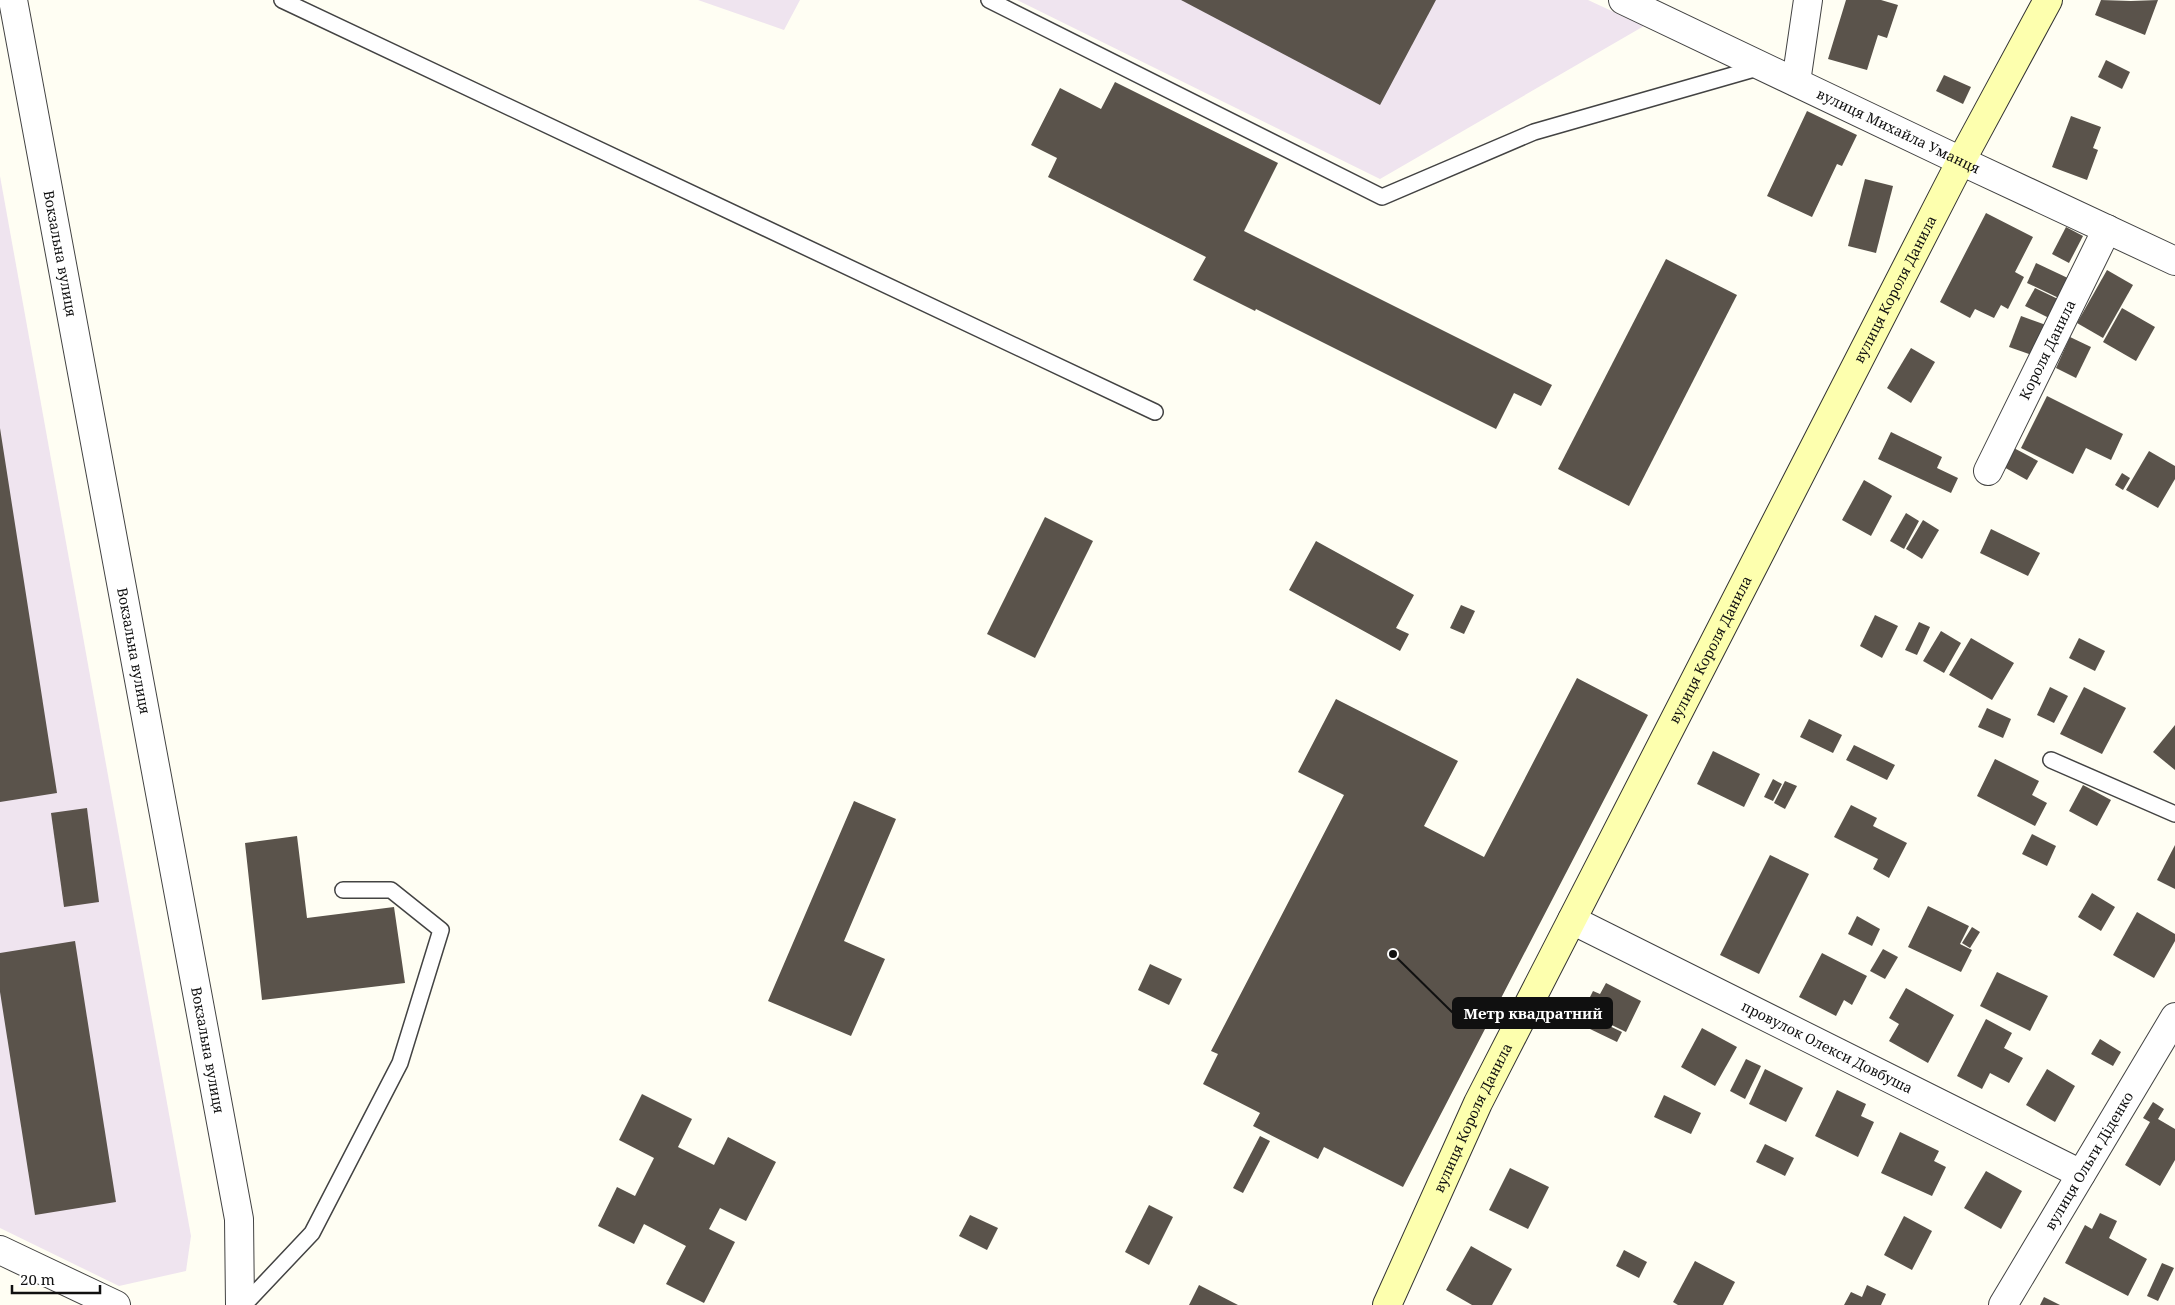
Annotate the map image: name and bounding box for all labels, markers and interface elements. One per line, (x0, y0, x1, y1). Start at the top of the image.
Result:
street label: вулиця Михайла Уманця (1814, 84, 1983, 178)
street label: Вокзальна вулиця (39, 189, 82, 318)
street label: вулиця Короля Данила (1849, 212, 1941, 366)
street label: Короля Данила (2015, 297, 2080, 403)
street label: вулиця Короля Данила (1664, 572, 1756, 727)
street label: Вокзальна вулиця (113, 586, 155, 716)
street label: Вокзальна вулиця (187, 985, 229, 1115)
street label: провулок Олекси Довбуша (1738, 996, 1916, 1097)
callout: Метр квадратний (1453, 998, 1612, 1028)
text: Метр квадратний (1464, 1003, 1602, 1023)
street label: вулиця Короля Данила (1429, 1039, 1516, 1195)
street label: вулиця Ольги Діденко (2040, 1088, 2137, 1233)
scale bar (12, 1262, 100, 1294)
text: 20 m (20, 1269, 55, 1289)

